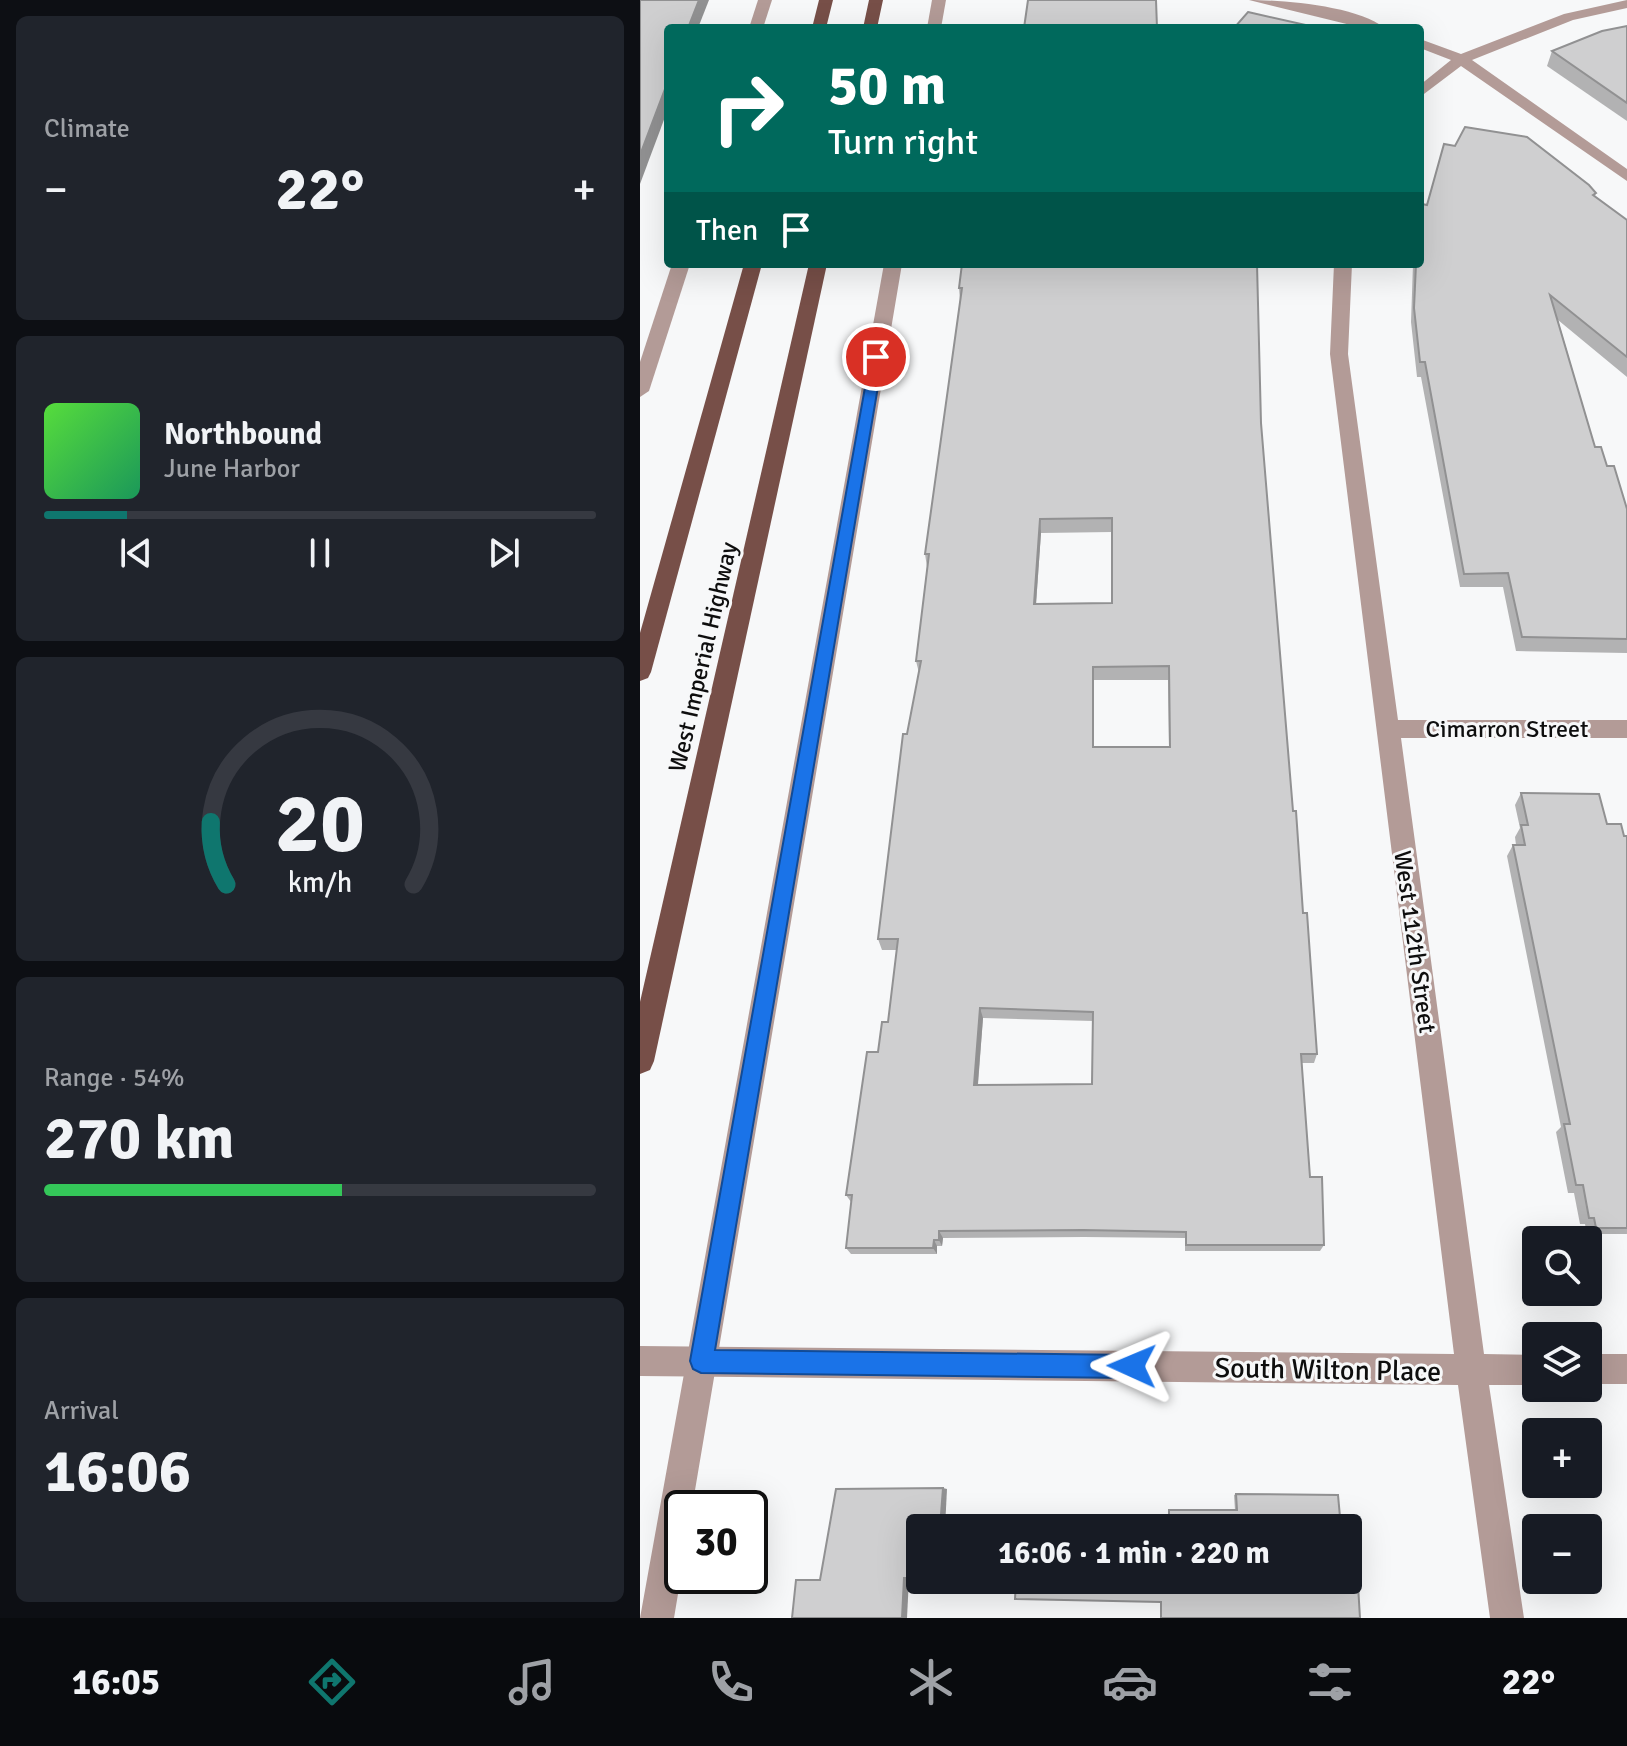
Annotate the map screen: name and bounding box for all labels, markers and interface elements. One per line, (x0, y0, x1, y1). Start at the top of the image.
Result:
text: 50 m (828, 51, 946, 120)
icon: right (696, 56, 800, 160)
text: Climate (44, 113, 130, 145)
text: Turn right (828, 120, 978, 165)
text: 22° (276, 153, 364, 227)
text: − (44, 163, 68, 217)
text: + (572, 163, 596, 217)
icon: arrive (774, 208, 818, 252)
text: Then (696, 212, 758, 249)
pin (842, 323, 910, 391)
icon: arrive (854, 335, 898, 379)
text: Northbound (164, 416, 322, 453)
text: June Harbor (164, 453, 300, 485)
icon: previous (114, 531, 158, 575)
icon: pause (298, 531, 342, 575)
icon: next (482, 531, 526, 575)
street label: West Imperial Highway (662, 539, 744, 775)
street label: Cimarron Street (1426, 714, 1588, 744)
text: 20 (275, 773, 365, 875)
street label: West 112th Street (1387, 849, 1443, 1035)
text: km/h (288, 865, 352, 900)
text: Range · 54% (44, 1062, 185, 1094)
text: 270 km (44, 1102, 234, 1176)
map controls (1522, 1226, 1602, 1594)
button: search (1522, 1226, 1602, 1306)
button: layers (1522, 1322, 1602, 1402)
position arrow (1090, 1324, 1174, 1408)
street label: South Wilton Place (1214, 1351, 1442, 1389)
text: Arrival (44, 1395, 119, 1427)
button: + (1522, 1418, 1602, 1498)
text: 16:06 (44, 1435, 191, 1509)
speed limit sign: 30 (664, 1490, 768, 1594)
button: − (1522, 1514, 1602, 1594)
text: 16:06 · 1 min · 220 m (998, 1535, 1270, 1572)
icon: directions (304, 1654, 360, 1710)
icon: music (504, 1654, 560, 1710)
icon: phone (703, 1654, 759, 1710)
icon: climate (903, 1654, 959, 1710)
icon: car (1102, 1654, 1158, 1710)
icon: filters (1302, 1654, 1358, 1710)
text: 16:05 (72, 1660, 160, 1705)
text: 22° (1502, 1660, 1555, 1705)

